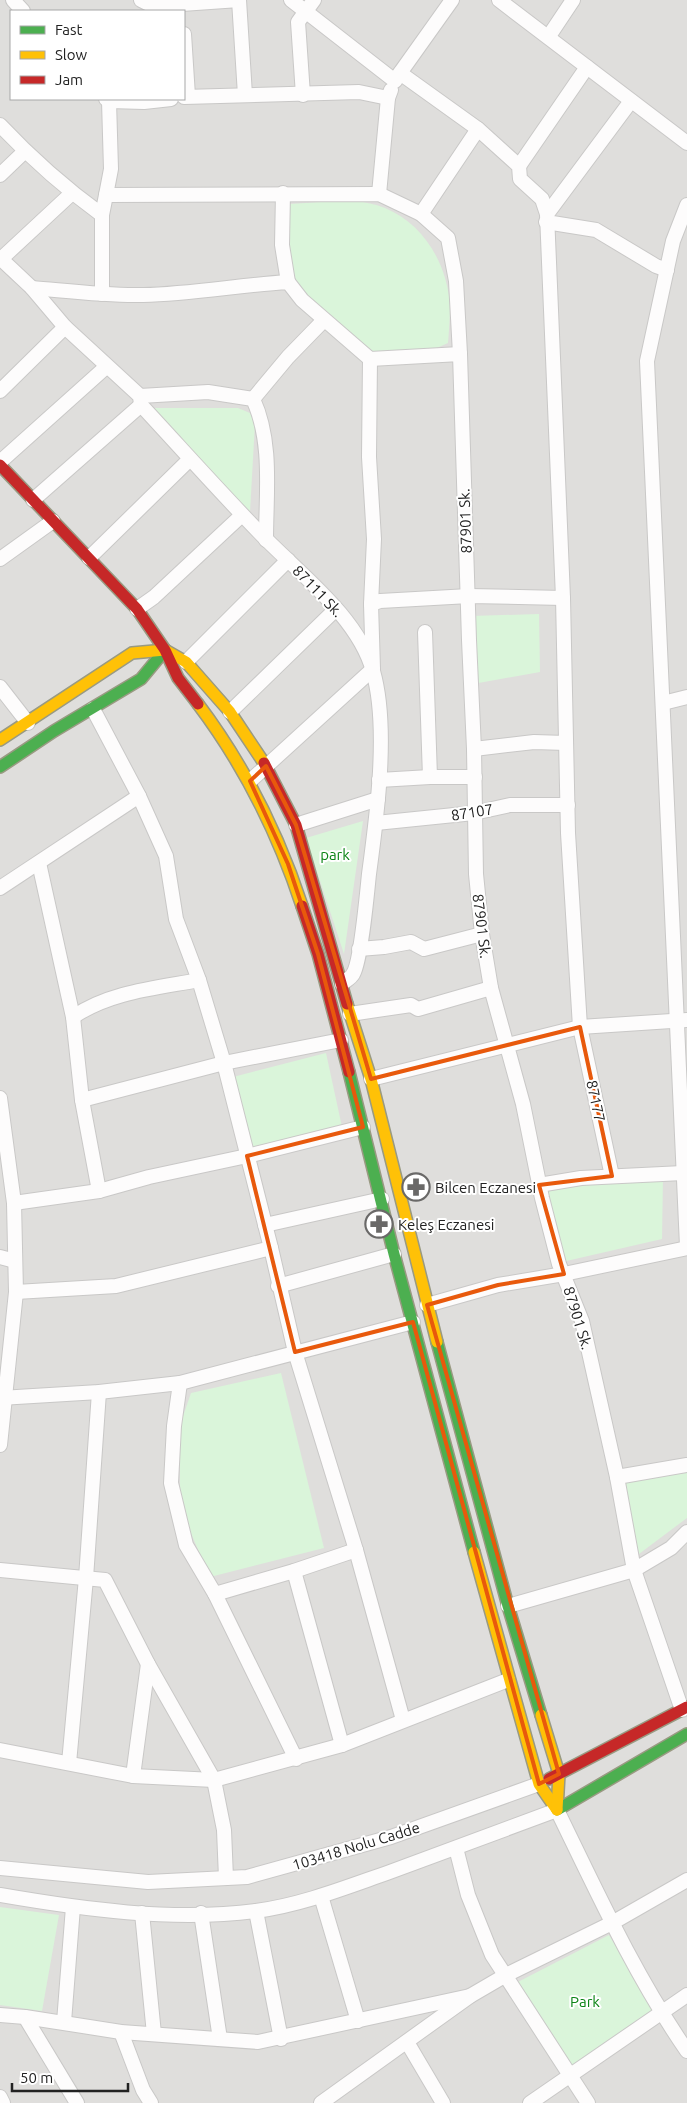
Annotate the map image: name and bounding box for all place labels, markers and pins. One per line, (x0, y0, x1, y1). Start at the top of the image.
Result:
pharmacy icon: Bilcen Eczanesi (401, 1172, 431, 1202)
place label: Bilcen Eczanesi (435, 1179, 536, 1196)
pharmacy icon: Keleş Eczanesi (364, 1209, 394, 1239)
place label: Keleş Eczanesi (398, 1216, 494, 1233)

